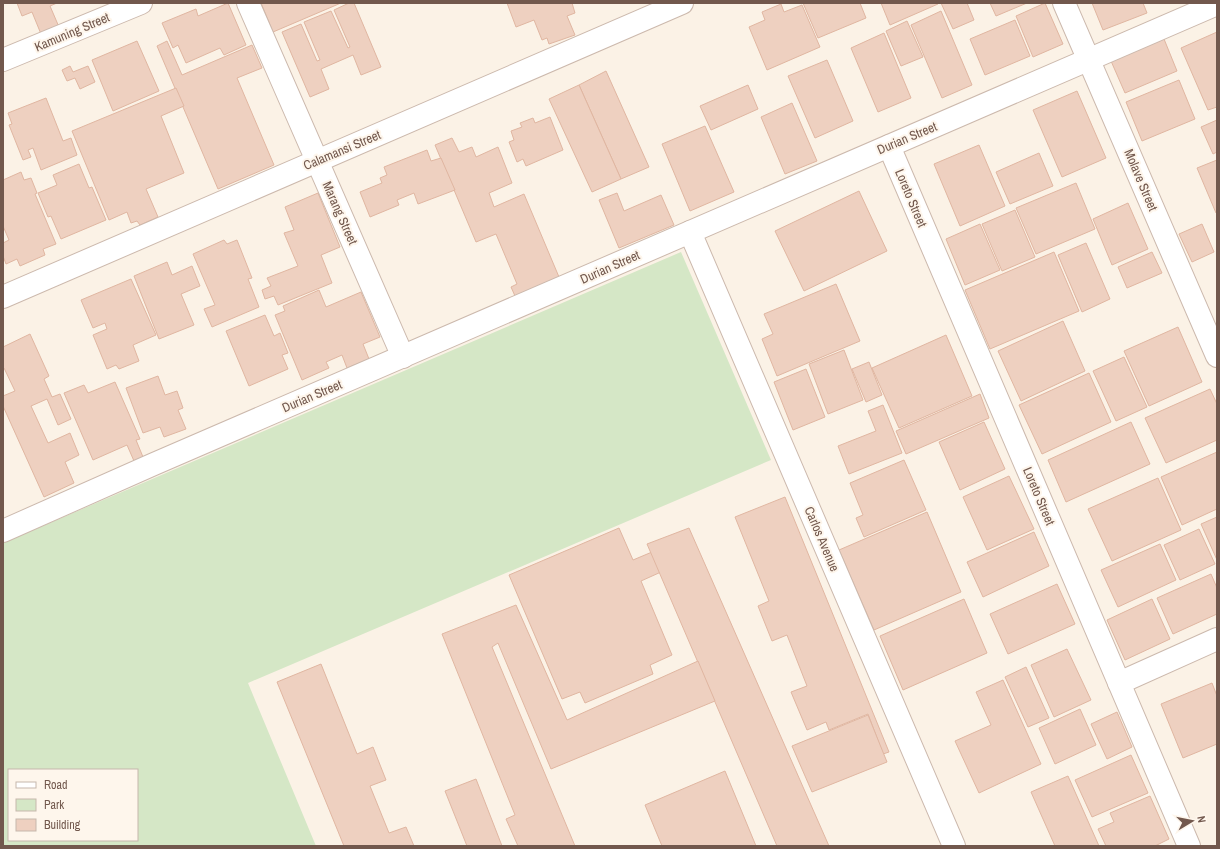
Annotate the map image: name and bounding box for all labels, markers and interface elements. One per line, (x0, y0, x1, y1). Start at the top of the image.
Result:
street label: Kamuning Street (32, 9, 112, 55)
street label: Durian Street (874, 118, 940, 158)
street label: Calamansi Street (301, 126, 383, 174)
street label: Molave Street (1120, 146, 1162, 214)
street label: Loreto Street (891, 166, 931, 230)
street label: Marang Street (318, 179, 362, 247)
street label: Durian Street (578, 246, 642, 288)
street label: Durian Street (279, 376, 345, 416)
street label: Loreto Street (1019, 464, 1059, 528)
street label: Carlos Avenue (801, 504, 843, 574)
legend (8, 769, 138, 841)
text: Road (44, 777, 68, 793)
text: Park (44, 797, 64, 813)
north arrow (1172, 801, 1212, 841)
text: N (1194, 815, 1209, 824)
text: Building (44, 817, 81, 833)

